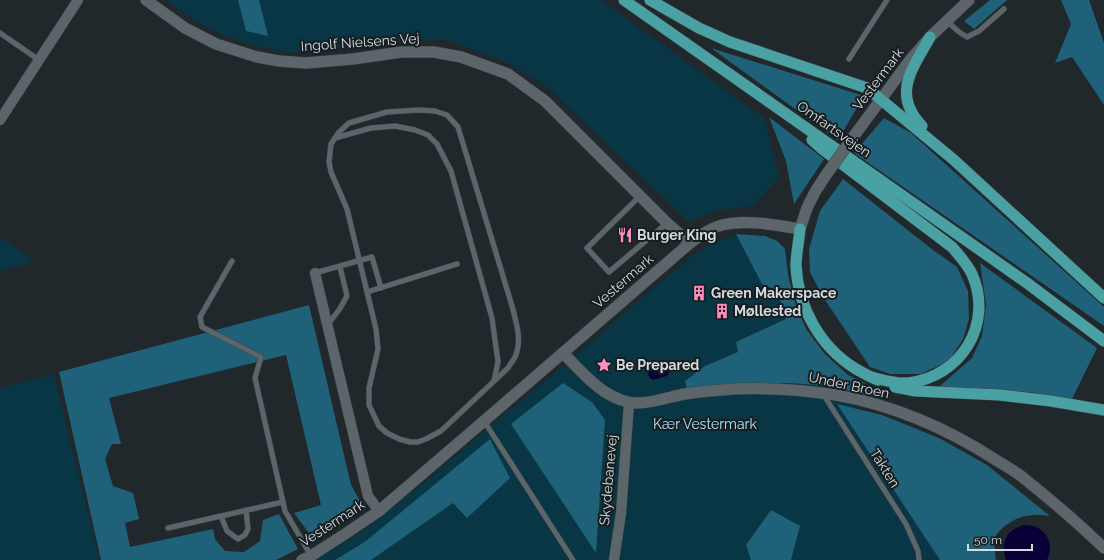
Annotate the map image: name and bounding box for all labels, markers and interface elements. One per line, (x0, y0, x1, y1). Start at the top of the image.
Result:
street label: Ingolf Nielsens Vej (300, 30, 420, 54)
street label: Vestermark (849, 44, 907, 113)
street label: Omfartsvejen (794, 98, 874, 160)
restaurant icon: Burger King (616, 226, 634, 244)
place label: Burger King (637, 227, 717, 243)
street label: Vestermark (590, 250, 657, 311)
building icon: Green Makerspace (690, 284, 708, 302)
place label: Green Makerspace (711, 285, 837, 301)
building icon: Møllested (713, 302, 731, 320)
place label: Møllested (734, 303, 801, 319)
place icon: Be Prepared (595, 356, 613, 374)
place label: Be Prepared (616, 357, 699, 373)
street label: Under Broen (807, 369, 891, 401)
park label: Kær Vestermark (653, 416, 757, 432)
street label: Skydebanevej (596, 434, 620, 526)
street label: Takten (867, 445, 903, 491)
street label: Vestermark (297, 496, 368, 550)
scale bar (968, 526, 1032, 552)
text: 50 m (974, 533, 1002, 547)

